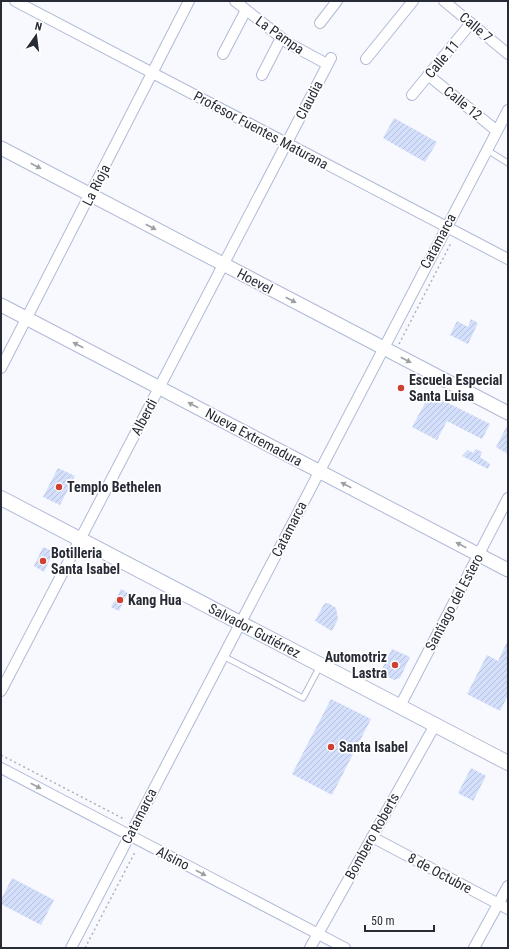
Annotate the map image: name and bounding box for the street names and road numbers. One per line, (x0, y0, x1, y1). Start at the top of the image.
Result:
street label: Calle 7 (456, 9, 496, 45)
street label: La Pampa (253, 13, 307, 57)
street label: Calle 11 (422, 37, 462, 81)
street label: Claudia (292, 78, 326, 122)
street label: Calle 12 (441, 83, 485, 123)
street label: Profesor Fuentes Maturana (191, 88, 331, 172)
street label: La Rioja (79, 162, 113, 208)
street label: Catamarca (417, 211, 459, 271)
street label: Hoevel (235, 265, 275, 297)
street label: Alberdi (128, 396, 160, 438)
street label: Nueva Extremadura (203, 405, 305, 469)
street label: Catamarca (268, 499, 310, 559)
street label: Santiago del Estero (422, 551, 486, 653)
street label: Salvador Gutiérrez (206, 600, 303, 661)
street label: Catamarca (118, 786, 160, 846)
street label: Bombero Roberts (342, 790, 402, 882)
street label: Alsino (154, 843, 192, 873)
street label: 8 de Octubre (405, 849, 475, 897)

